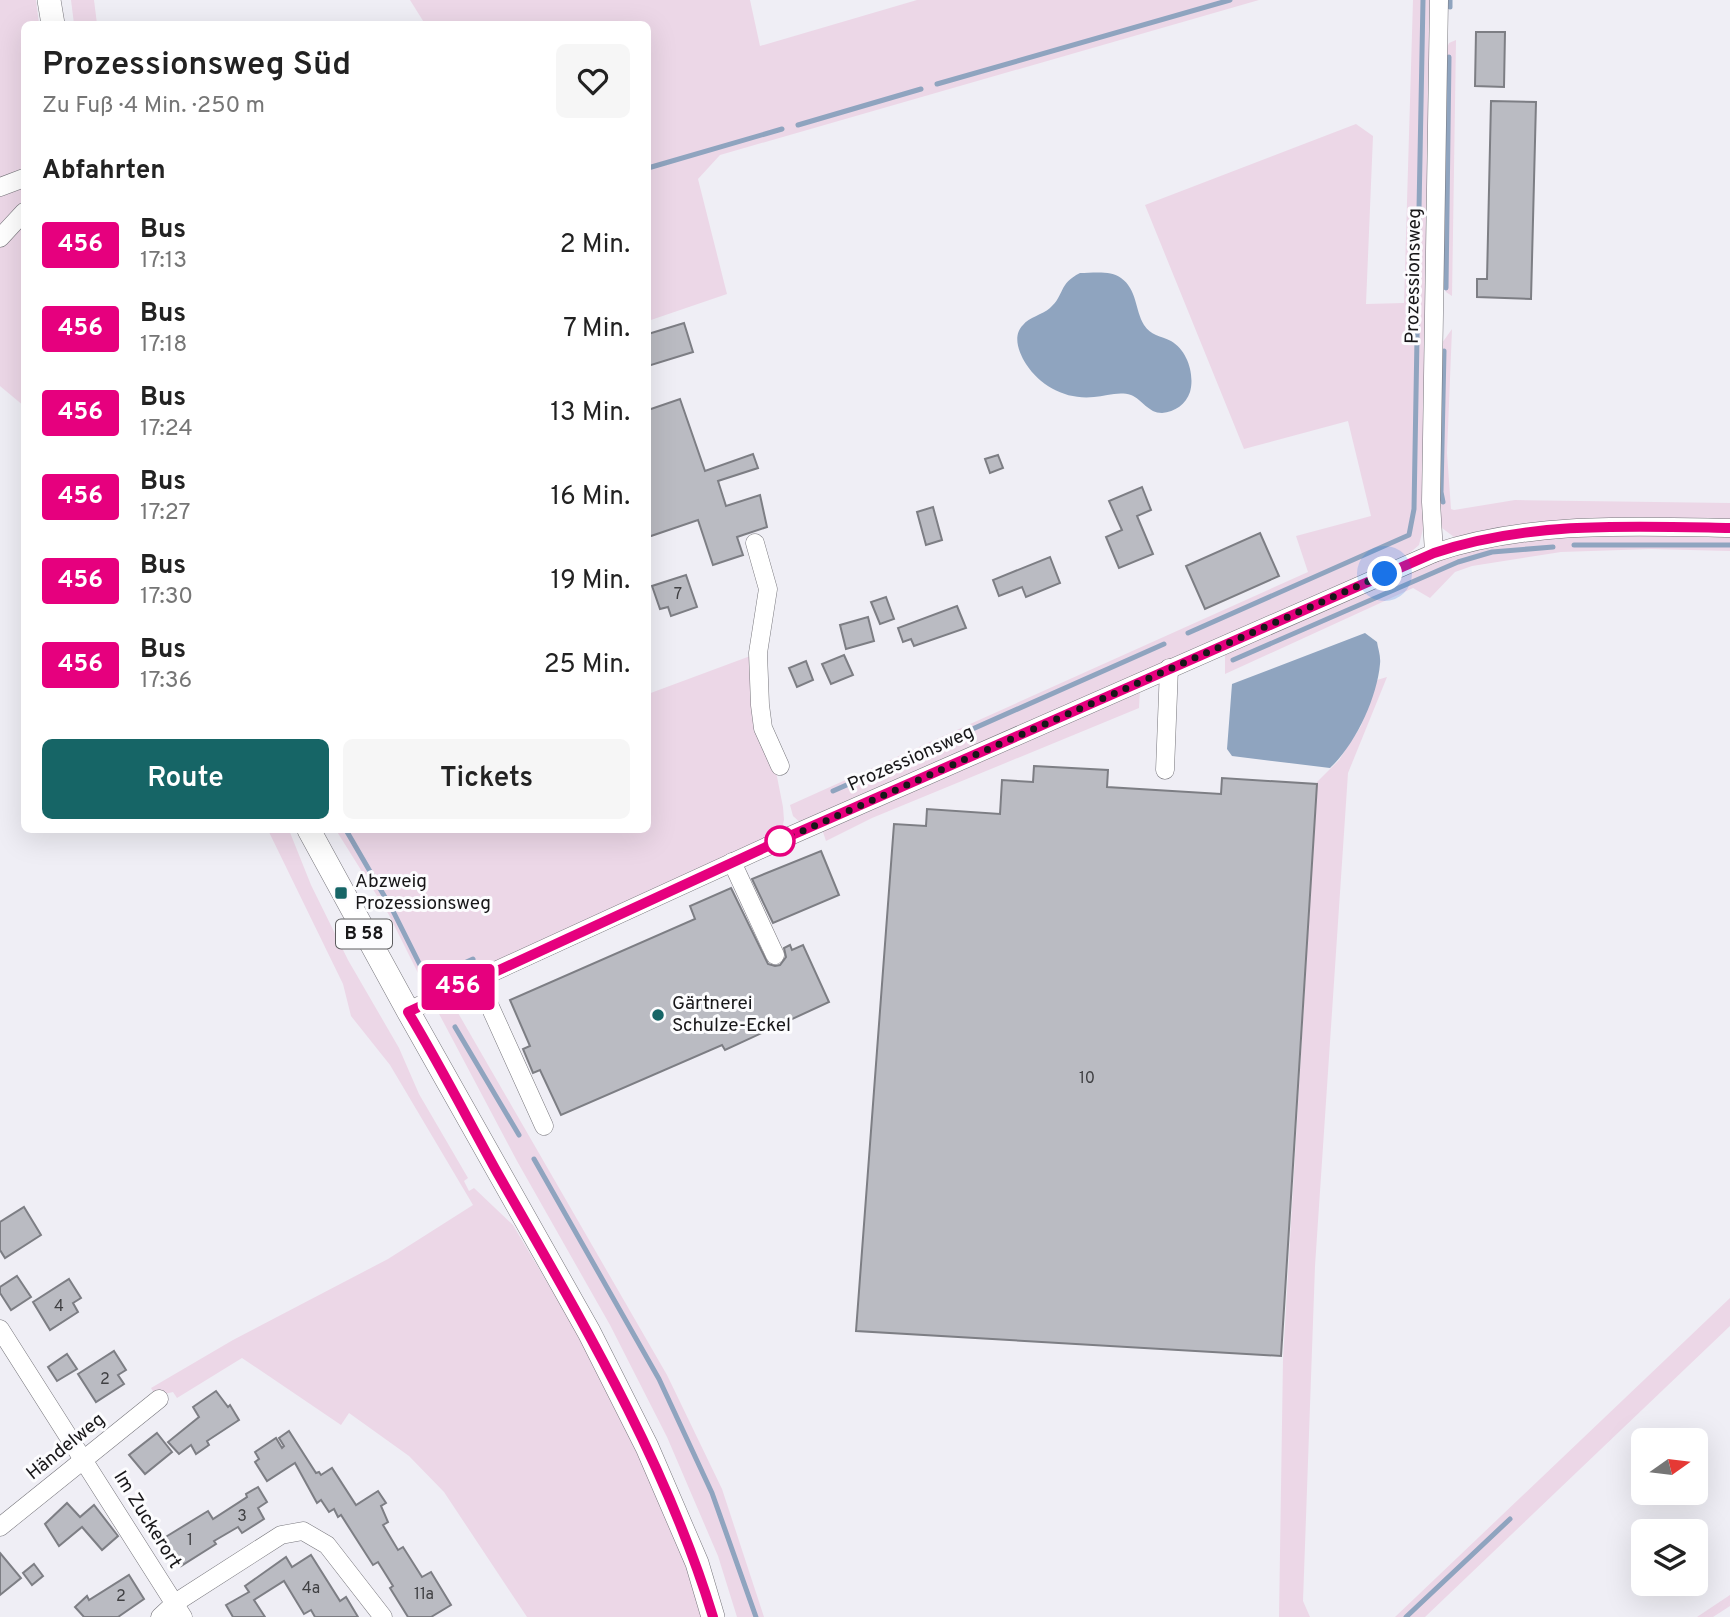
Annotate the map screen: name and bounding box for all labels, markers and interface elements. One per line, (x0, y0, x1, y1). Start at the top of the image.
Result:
button: heart (556, 44, 630, 118)
text: Prozessionsweg Süd (42, 45, 351, 87)
text: Zu Fuß · 4 Min. · 250 m (42, 92, 265, 121)
text: Abfahrten (42, 155, 166, 188)
street label: Prozessionsweg (1401, 208, 1427, 344)
text: Bus (140, 214, 186, 247)
text: 2 Min. (560, 229, 630, 262)
text: 456 (58, 230, 103, 260)
text: 17:13 (140, 247, 187, 276)
text: Bus (140, 298, 186, 331)
text: 7 Min. (563, 313, 630, 346)
text: 456 (58, 314, 103, 344)
text: 17:18 (140, 331, 187, 360)
text: Bus (140, 382, 186, 415)
text: 13 Min. (550, 397, 630, 430)
text: 456 (58, 398, 103, 428)
text: 17:24 (140, 415, 193, 444)
text: Bus (140, 466, 186, 499)
text: 16 Min. (550, 481, 630, 514)
text: 456 (58, 482, 103, 512)
text: 17:27 (140, 499, 191, 528)
text: Bus (140, 550, 186, 583)
your location (1367, 556, 1402, 591)
text: 19 Min. (550, 565, 630, 598)
text: 456 (58, 566, 103, 596)
text: 17:30 (140, 583, 193, 612)
house number: 7 (674, 585, 682, 605)
text: Bus (140, 634, 186, 667)
text: 25 Min. (544, 649, 630, 682)
text: 456 (58, 650, 103, 680)
text: 17:36 (140, 667, 192, 696)
street label: Prozessionsweg (844, 720, 978, 798)
button: Route (42, 739, 329, 819)
button: Tickets (343, 739, 630, 819)
unlabelled marker (765, 826, 795, 856)
place label: Abzweig Prozessionsweg (355, 870, 491, 916)
marker: Abzweig Prozessionsweg (333, 885, 349, 901)
road number: B 58 (336, 919, 392, 948)
line badge: 456 (418, 964, 498, 1010)
text: 456 (436, 972, 480, 1002)
place label: Gärtnerei Schulze-Eckel (672, 992, 791, 1038)
marker: Gärtnerei Schulze-Eckel (650, 1007, 666, 1023)
house number: 10 (1079, 1069, 1095, 1089)
house number: 4 (54, 1297, 64, 1317)
house number: 2 (100, 1370, 110, 1390)
street label: Händelweg (22, 1408, 110, 1486)
north arrow (1631, 1428, 1708, 1505)
map controls (1631, 1428, 1708, 1596)
street label: Im Zuckerort (108, 1467, 186, 1573)
house number: 3 (237, 1507, 247, 1527)
button: layers (1631, 1519, 1708, 1596)
house number: 1 (187, 1531, 193, 1551)
house number: 4a (302, 1579, 320, 1599)
house number: 11a (414, 1585, 434, 1605)
house number: 2 (116, 1587, 126, 1607)

